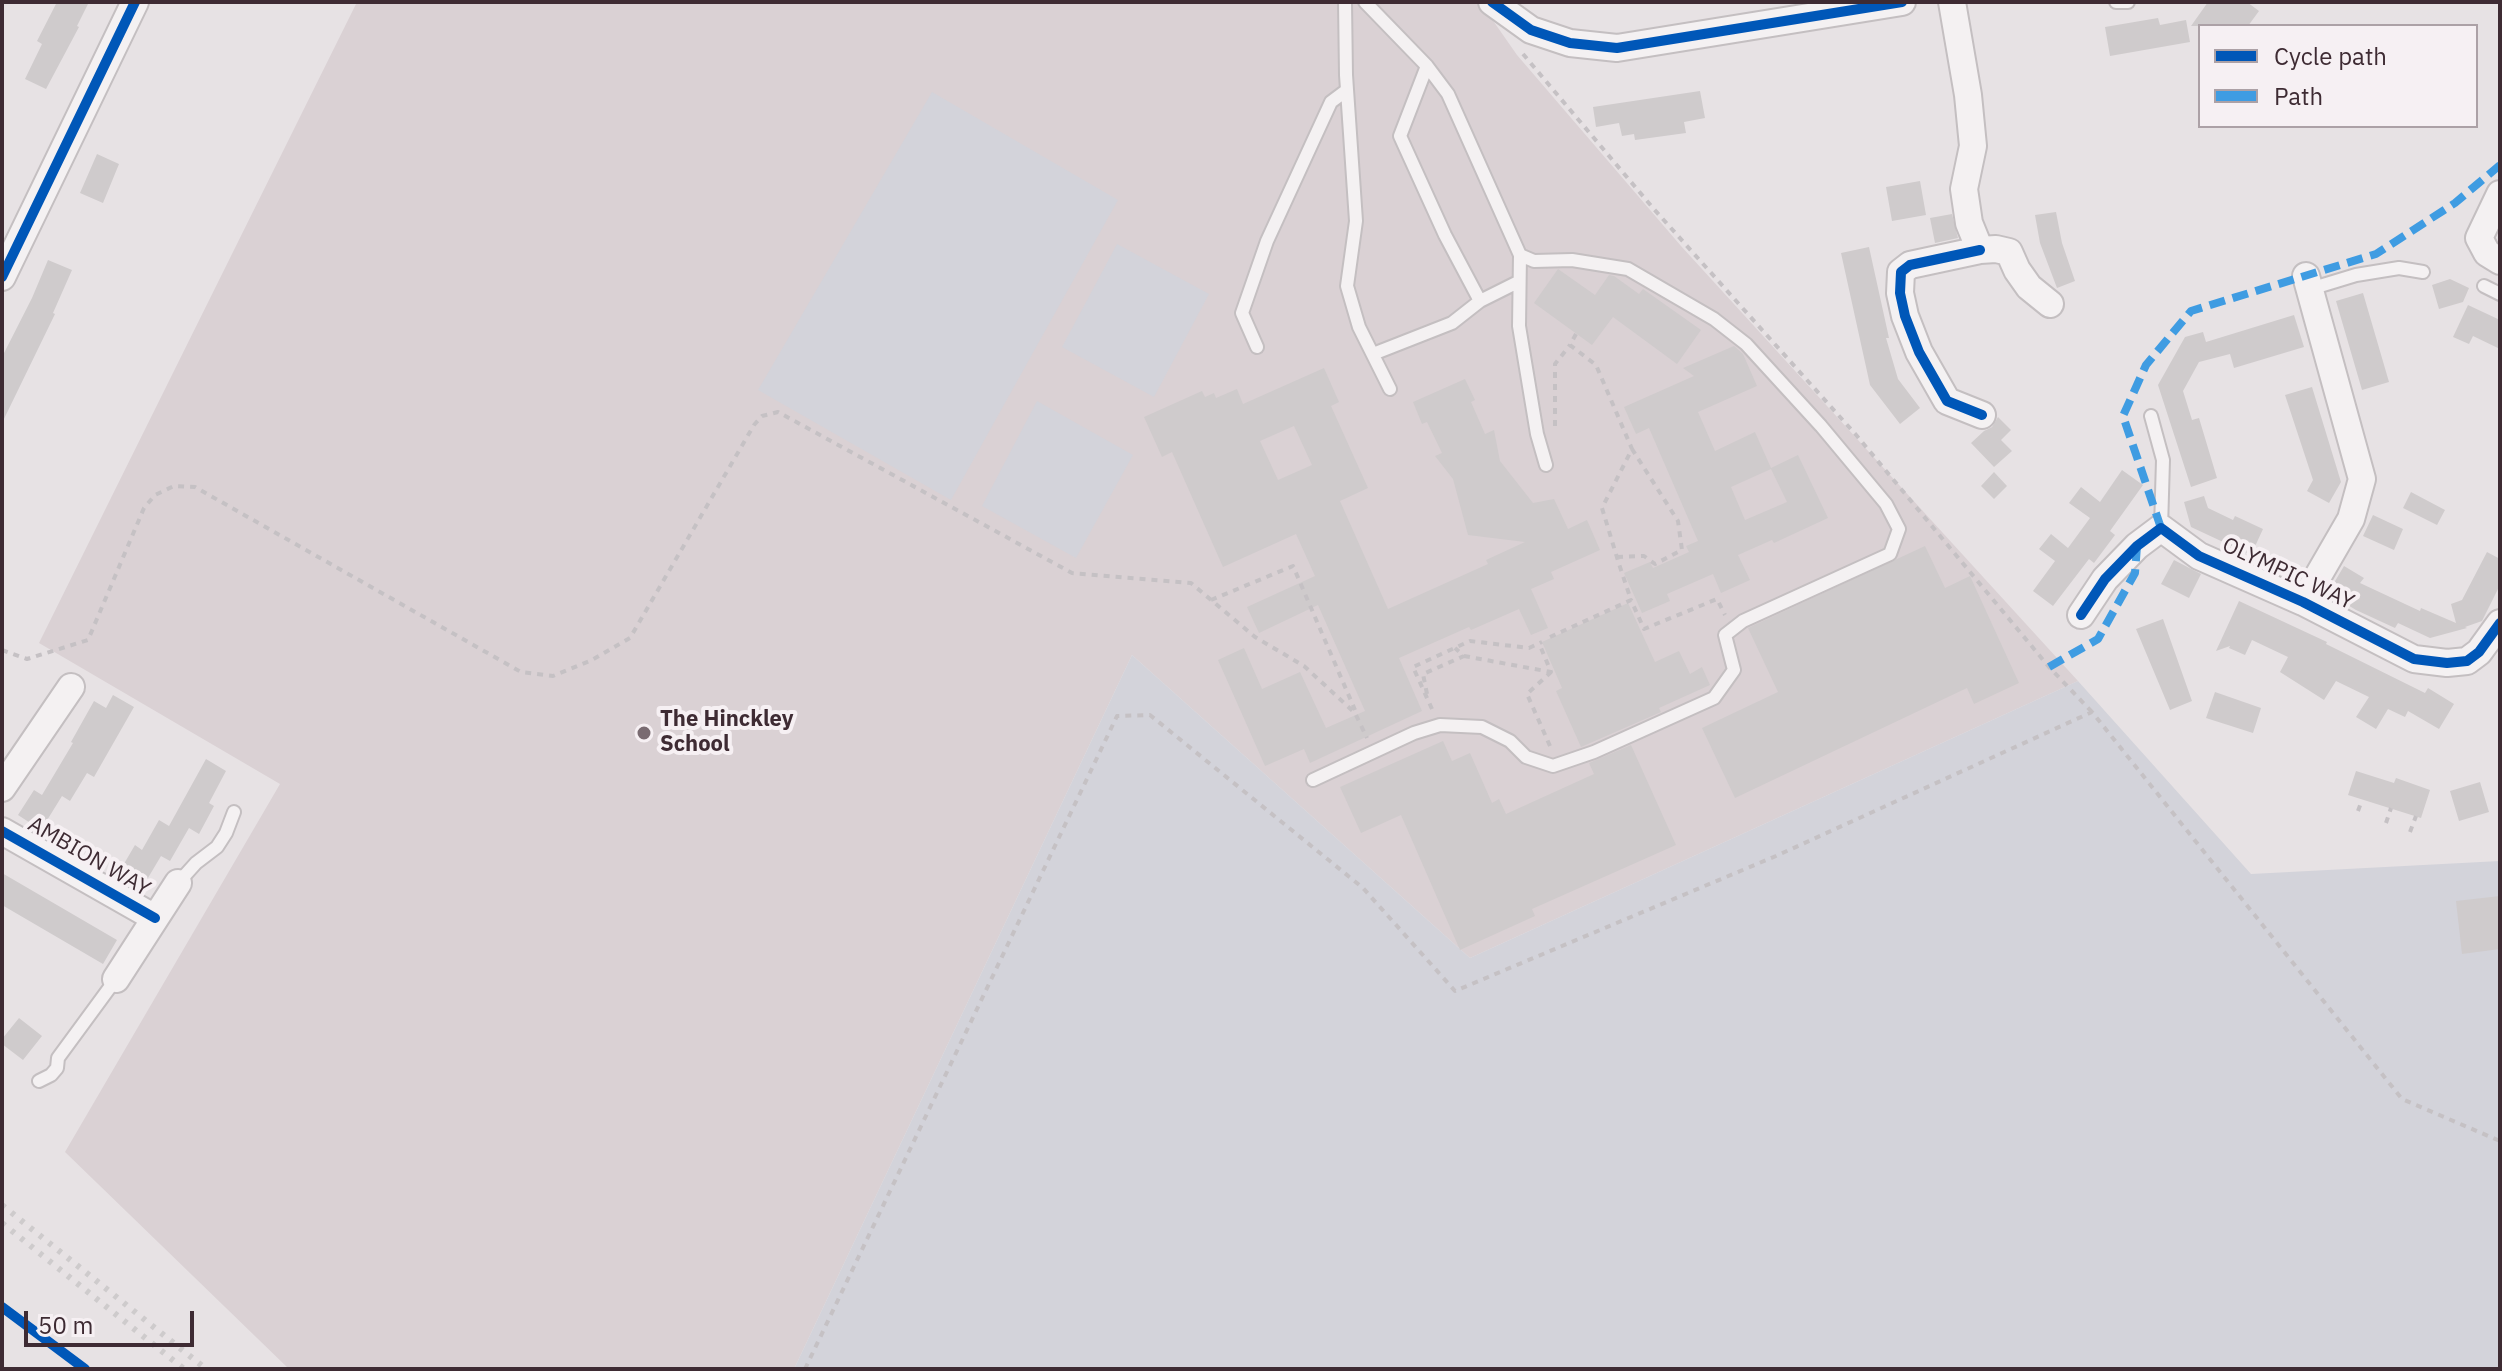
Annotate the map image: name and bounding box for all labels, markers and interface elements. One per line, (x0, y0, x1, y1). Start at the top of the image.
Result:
legend (2198, 24, 2478, 128)
text: Cycle path (2274, 40, 2387, 72)
text: Path (2274, 80, 2323, 112)
street label: OLYMPIC WAY (2218, 532, 2358, 616)
place label: The Hinckley School (660, 707, 794, 758)
marker: The Hinckley School (635, 724, 653, 742)
street label: AMBION WAY (23, 811, 155, 903)
scale bar (28, 1295, 198, 1345)
text: 50 m (38, 1309, 93, 1341)

